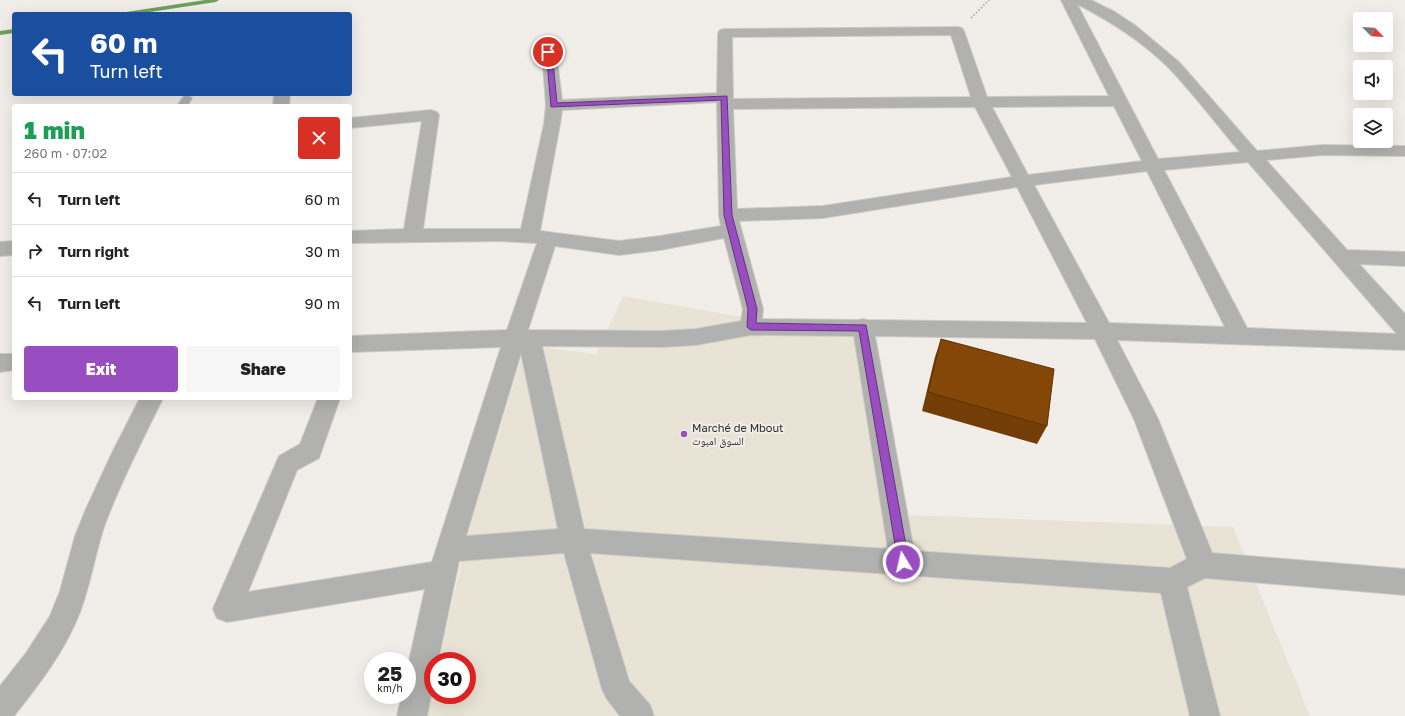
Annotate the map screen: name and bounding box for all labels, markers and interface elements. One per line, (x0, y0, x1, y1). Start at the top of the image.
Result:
north arrow (1353, 12, 1393, 52)
map controls (1353, 12, 1393, 148)
text: 60 m (90, 26, 157, 59)
icon: left (24, 28, 76, 80)
pin (531, 35, 565, 69)
icon: arrive (537, 41, 559, 63)
text: Turn left (90, 60, 163, 82)
button: sound (1353, 60, 1393, 100)
button: layers (1353, 108, 1393, 148)
text: 1 min (24, 115, 85, 144)
button: close (298, 117, 340, 159)
text: 260 m · 07:02 (24, 145, 107, 161)
icon: left (24, 188, 46, 210)
text: Turn left (58, 190, 120, 208)
text: 60 m (305, 190, 340, 208)
icon: right (24, 240, 46, 262)
text: Turn right (58, 242, 129, 260)
text: 30 m (305, 242, 340, 260)
icon: left (24, 292, 46, 314)
text: Turn left (58, 294, 120, 312)
text: 90 m (305, 294, 340, 312)
button: Exit (24, 346, 178, 392)
button: Share (186, 346, 340, 392)
place label: Marché de Mbout السوق امبوت (692, 421, 784, 448)
marker: Marché de Mbout السوق امبوت (679, 429, 689, 439)
position arrow (882, 541, 924, 583)
speed limit sign: 30 (424, 652, 476, 704)
text: 25 (378, 661, 402, 685)
text: km/h (377, 682, 403, 694)

